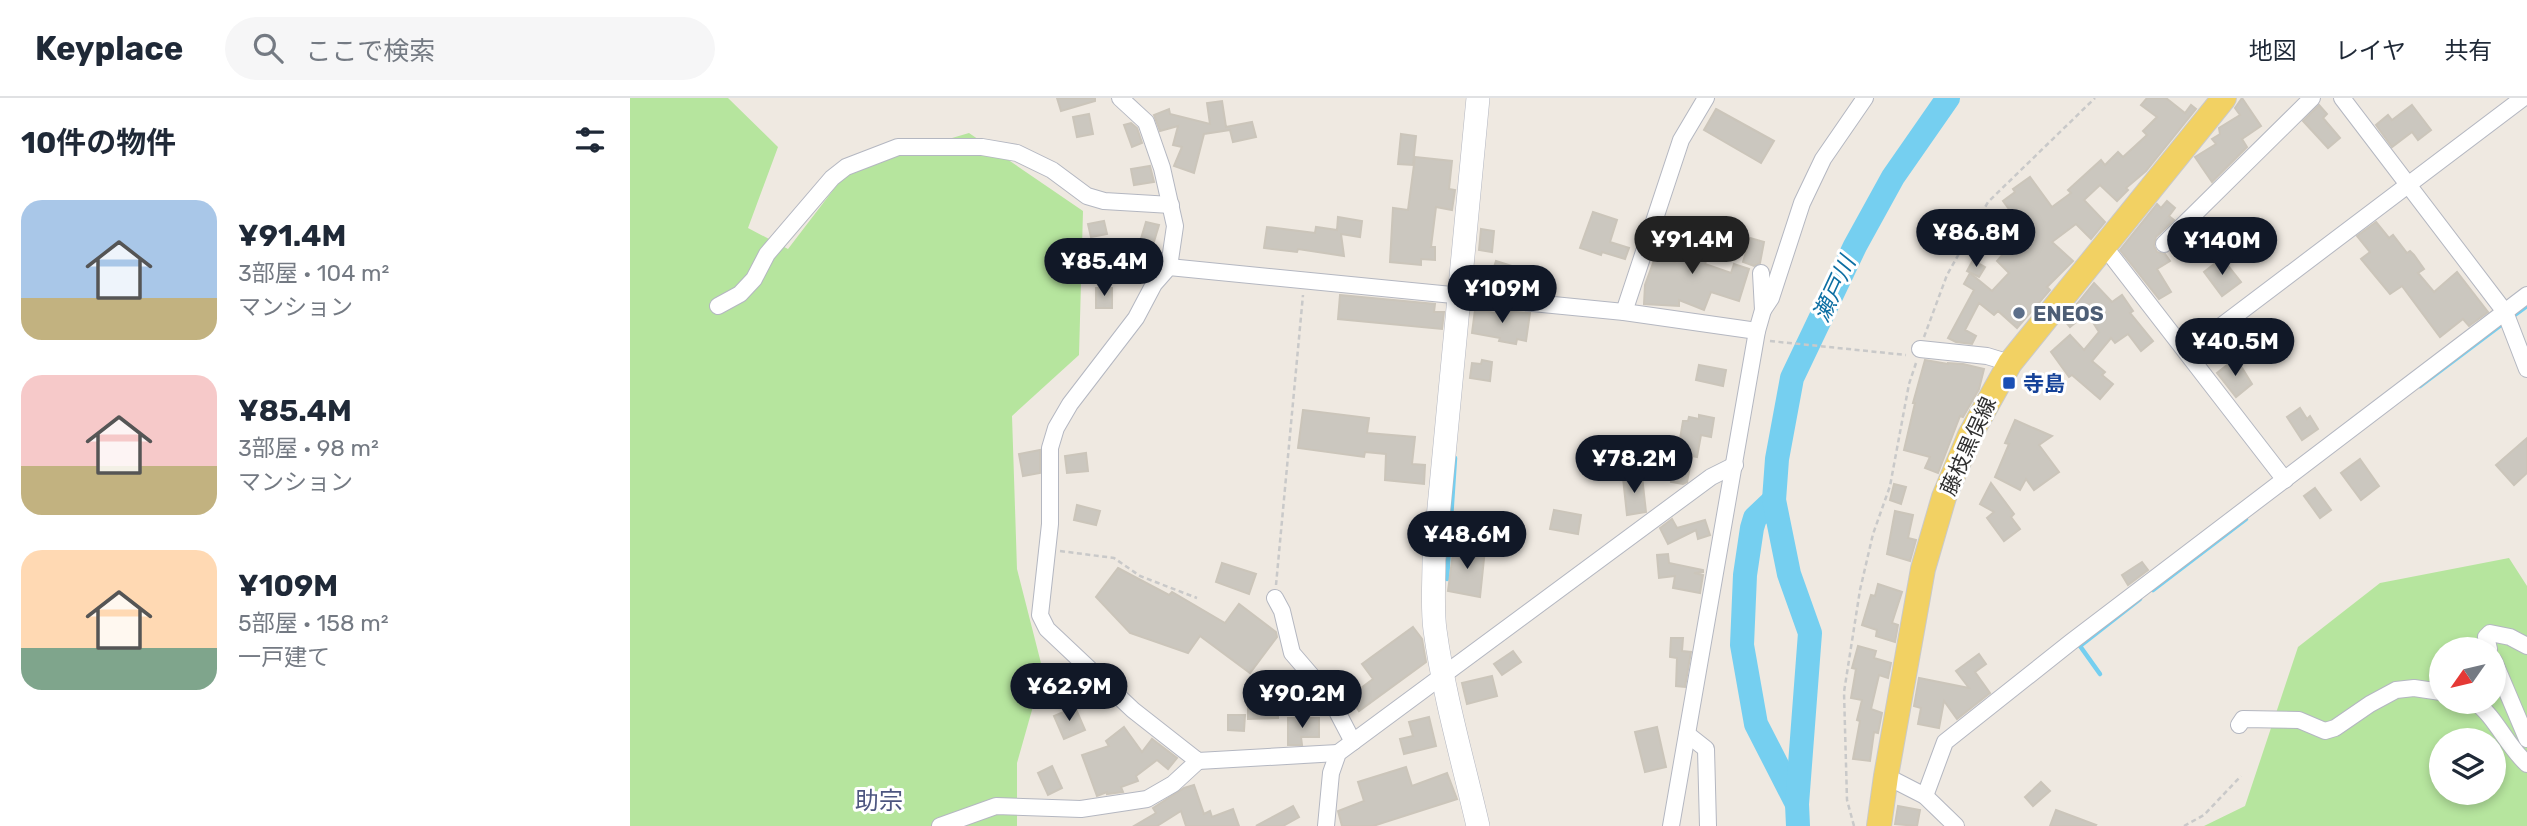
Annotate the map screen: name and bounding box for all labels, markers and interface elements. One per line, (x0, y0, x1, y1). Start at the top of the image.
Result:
search box (225, 17, 715, 80)
text: Keyplace (35, 29, 183, 68)
icon: search (249, 29, 287, 67)
text: ここで検索 (305, 36, 435, 67)
text: 地図 (2249, 37, 2297, 65)
text: レイヤ (2335, 37, 2406, 65)
text: 共有 (2444, 37, 2492, 65)
icon: filters (571, 121, 609, 159)
text: 10件の物件 (21, 125, 176, 161)
pin: ¥86.8M (1919, 209, 2033, 269)
pin: ¥91.4M (1635, 216, 1749, 276)
text: ¥91.4M (238, 218, 346, 254)
text: ¥86.8M (1932, 218, 2020, 246)
pin: ¥140M (2173, 218, 2271, 277)
text: ¥91.4M (1650, 225, 1734, 253)
text: ¥140M (2183, 226, 2261, 254)
icon: home (77, 228, 161, 312)
pin: ¥85.4M (1047, 238, 1161, 298)
text: ¥85.4M (1060, 247, 1148, 275)
water label: 瀬戸川 (1807, 249, 1863, 326)
text: 3部屋 · 104 m² (238, 259, 389, 287)
pin: ¥109M (1453, 266, 1551, 325)
text: ¥109M (1464, 274, 1540, 302)
text: マンション (238, 293, 353, 321)
place label: ENEOS (2033, 301, 2104, 326)
marker: ENEOS (2011, 305, 2027, 321)
pin: ¥40.5M (2178, 318, 2292, 378)
text: ¥40.5M (2191, 327, 2279, 355)
place label: 寺島 (2023, 371, 2065, 396)
marker: 寺島 (2001, 375, 2017, 391)
text: ¥85.4M (238, 393, 352, 429)
street label: 藤枝黒俣線 (1935, 393, 2001, 499)
icon: home (77, 403, 161, 487)
text: 3部屋 · 98 m² (238, 434, 379, 462)
pin: ¥78.2M (1577, 436, 1691, 495)
text: ¥78.2M (1591, 444, 1677, 472)
text: マンション (238, 468, 353, 496)
pin: ¥48.6M (1410, 512, 1524, 571)
text: ¥48.6M (1423, 520, 1511, 548)
text: ¥109M (238, 568, 338, 604)
icon: home (77, 578, 161, 662)
text: 5部屋 · 158 m² (238, 609, 389, 637)
north arrow (2429, 637, 2506, 714)
map controls (2429, 637, 2506, 805)
text: 一戸建て (238, 643, 330, 671)
pin: ¥62.9M (1012, 664, 1126, 723)
pin: ¥90.2M (1245, 670, 1359, 730)
text: ¥62.9M (1026, 672, 1112, 700)
text: ¥90.2M (1259, 679, 1345, 707)
button: layers (2429, 728, 2506, 805)
district label: 助宗 (855, 787, 903, 815)

